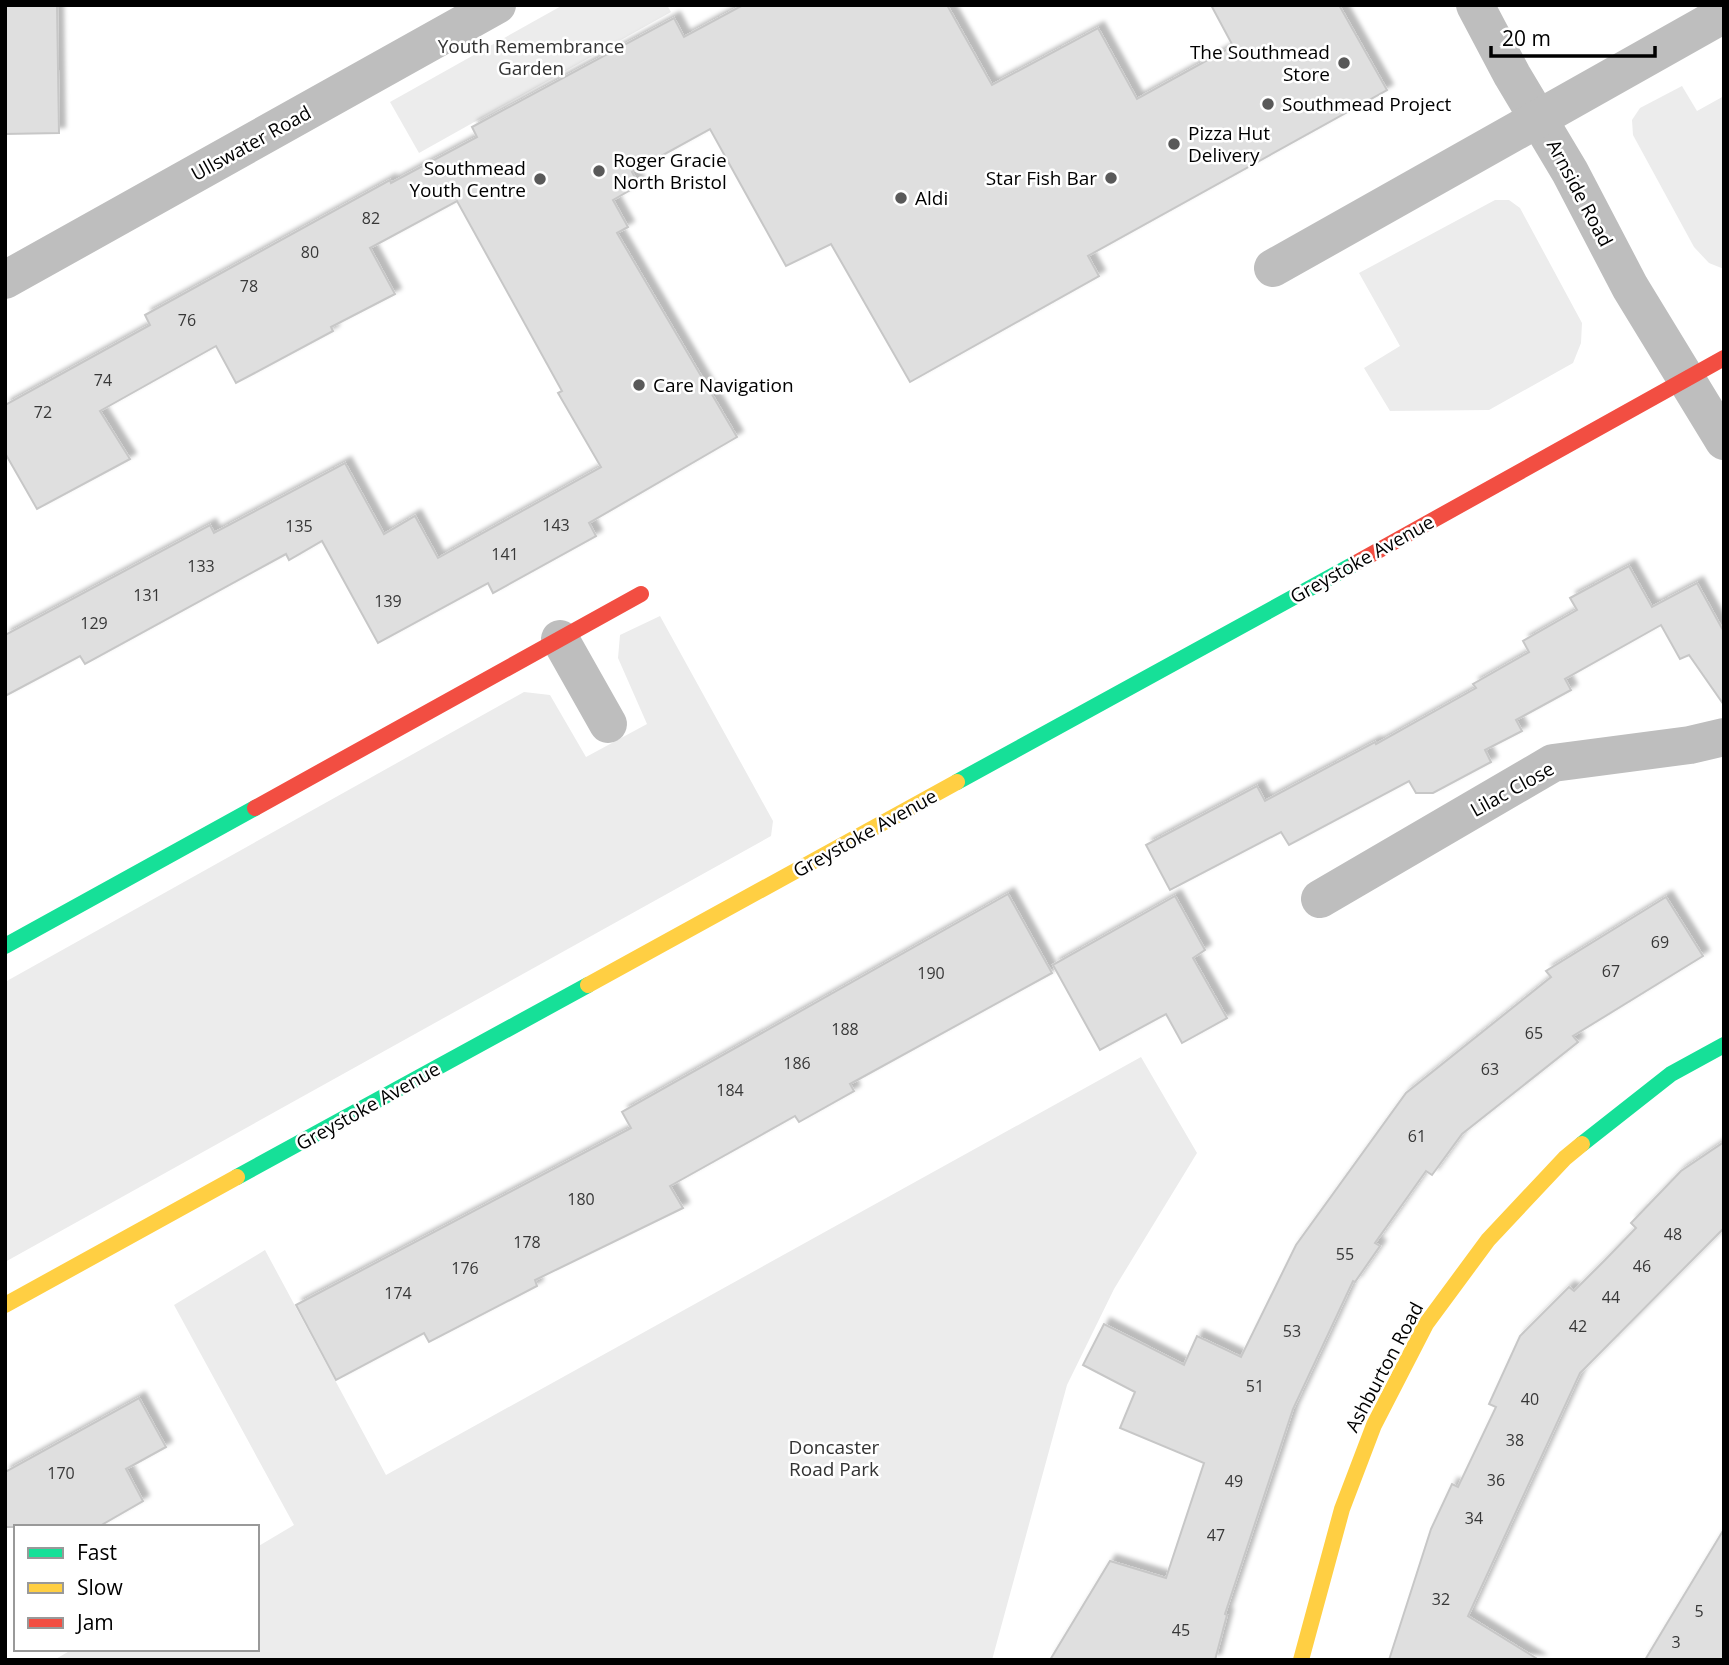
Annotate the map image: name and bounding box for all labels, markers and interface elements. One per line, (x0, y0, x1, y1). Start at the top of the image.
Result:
scale bar (1491, 14, 1656, 58)
text: 20 m (1502, 24, 1551, 52)
park label: Youth Remembrance Garden (438, 33, 624, 81)
place label: The Southmead Store (1190, 39, 1330, 87)
marker: The Southmead Store (1336, 55, 1352, 71)
place label: Southmead Project (1282, 91, 1451, 117)
marker: Southmead Project (1260, 96, 1276, 112)
street label: Ullswater Road (186, 99, 316, 187)
place label: Pizza Hut Delivery (1188, 120, 1270, 168)
street label: Arnside Road (1541, 135, 1619, 251)
marker: Pizza Hut Delivery (1166, 136, 1182, 152)
place label: Roger Gracie North Bristol (613, 147, 727, 195)
place label: Southmead Youth Centre (409, 155, 526, 203)
marker: Roger Gracie North Bristol (591, 163, 607, 179)
place label: Star Fish Bar (986, 165, 1097, 191)
marker: Star Fish Bar (1103, 170, 1119, 186)
marker: Southmead Youth Centre (532, 171, 548, 187)
place label: Aldi (915, 185, 948, 211)
marker: Aldi (893, 190, 909, 206)
house number: 82 (362, 207, 380, 229)
house number: 80 (301, 241, 319, 263)
house number: 78 (240, 275, 258, 297)
house number: 76 (178, 309, 196, 331)
house number: 74 (94, 369, 112, 391)
place label: Care Navigation (653, 372, 794, 398)
marker: Care Navigation (631, 377, 647, 393)
house number: 72 (34, 401, 52, 423)
street label: Greystoke Avenue (1285, 509, 1439, 609)
house number: 143 (542, 514, 570, 536)
house number: 135 (285, 515, 313, 537)
house number: 141 (491, 543, 519, 565)
house number: 133 (187, 555, 215, 577)
house number: 131 (133, 584, 161, 606)
house number: 139 (374, 590, 402, 612)
house number: 129 (80, 612, 108, 634)
street label: Lilac Close (1465, 755, 1559, 823)
street label: Greystoke Avenue (788, 783, 942, 883)
house number: 69 (1651, 931, 1669, 953)
house number: 67 (1602, 960, 1620, 982)
house number: 190 (917, 962, 945, 984)
house number: 188 (831, 1018, 859, 1040)
house number: 65 (1525, 1022, 1543, 1044)
house number: 186 (783, 1052, 811, 1074)
street label: Greystoke Avenue (291, 1056, 445, 1156)
house number: 63 (1481, 1058, 1499, 1080)
house number: 184 (716, 1079, 744, 1101)
house number: 61 (1408, 1125, 1426, 1147)
house number: 180 (567, 1188, 595, 1210)
house number: 48 (1664, 1223, 1682, 1245)
house number: 178 (513, 1231, 541, 1253)
house number: 55 (1336, 1243, 1354, 1265)
house number: 46 (1633, 1255, 1651, 1277)
house number: 176 (451, 1257, 479, 1279)
house number: 174 (384, 1282, 412, 1304)
house number: 44 (1602, 1286, 1620, 1308)
street label: Ashburton Road (1339, 1297, 1429, 1437)
house number: 42 (1569, 1315, 1587, 1337)
house number: 53 (1283, 1320, 1301, 1342)
house number: 51 (1246, 1375, 1264, 1397)
house number: 40 (1521, 1388, 1539, 1410)
house number: 38 (1506, 1429, 1524, 1451)
park label: Doncaster Road Park (789, 1434, 880, 1482)
house number: 170 (47, 1462, 75, 1484)
house number: 36 (1487, 1469, 1505, 1491)
house number: 49 (1225, 1470, 1243, 1492)
house number: 34 (1465, 1507, 1483, 1529)
house number: 47 (1207, 1524, 1225, 1546)
legend (14, 1525, 259, 1651)
text: Fast (77, 1538, 117, 1566)
text: Slow (77, 1573, 123, 1601)
house number: 32 (1432, 1588, 1450, 1610)
house number: 5 (1694, 1600, 1704, 1622)
text: Jam (75, 1608, 114, 1636)
house number: 45 (1172, 1619, 1190, 1641)
house number: 3 (1671, 1631, 1681, 1653)

